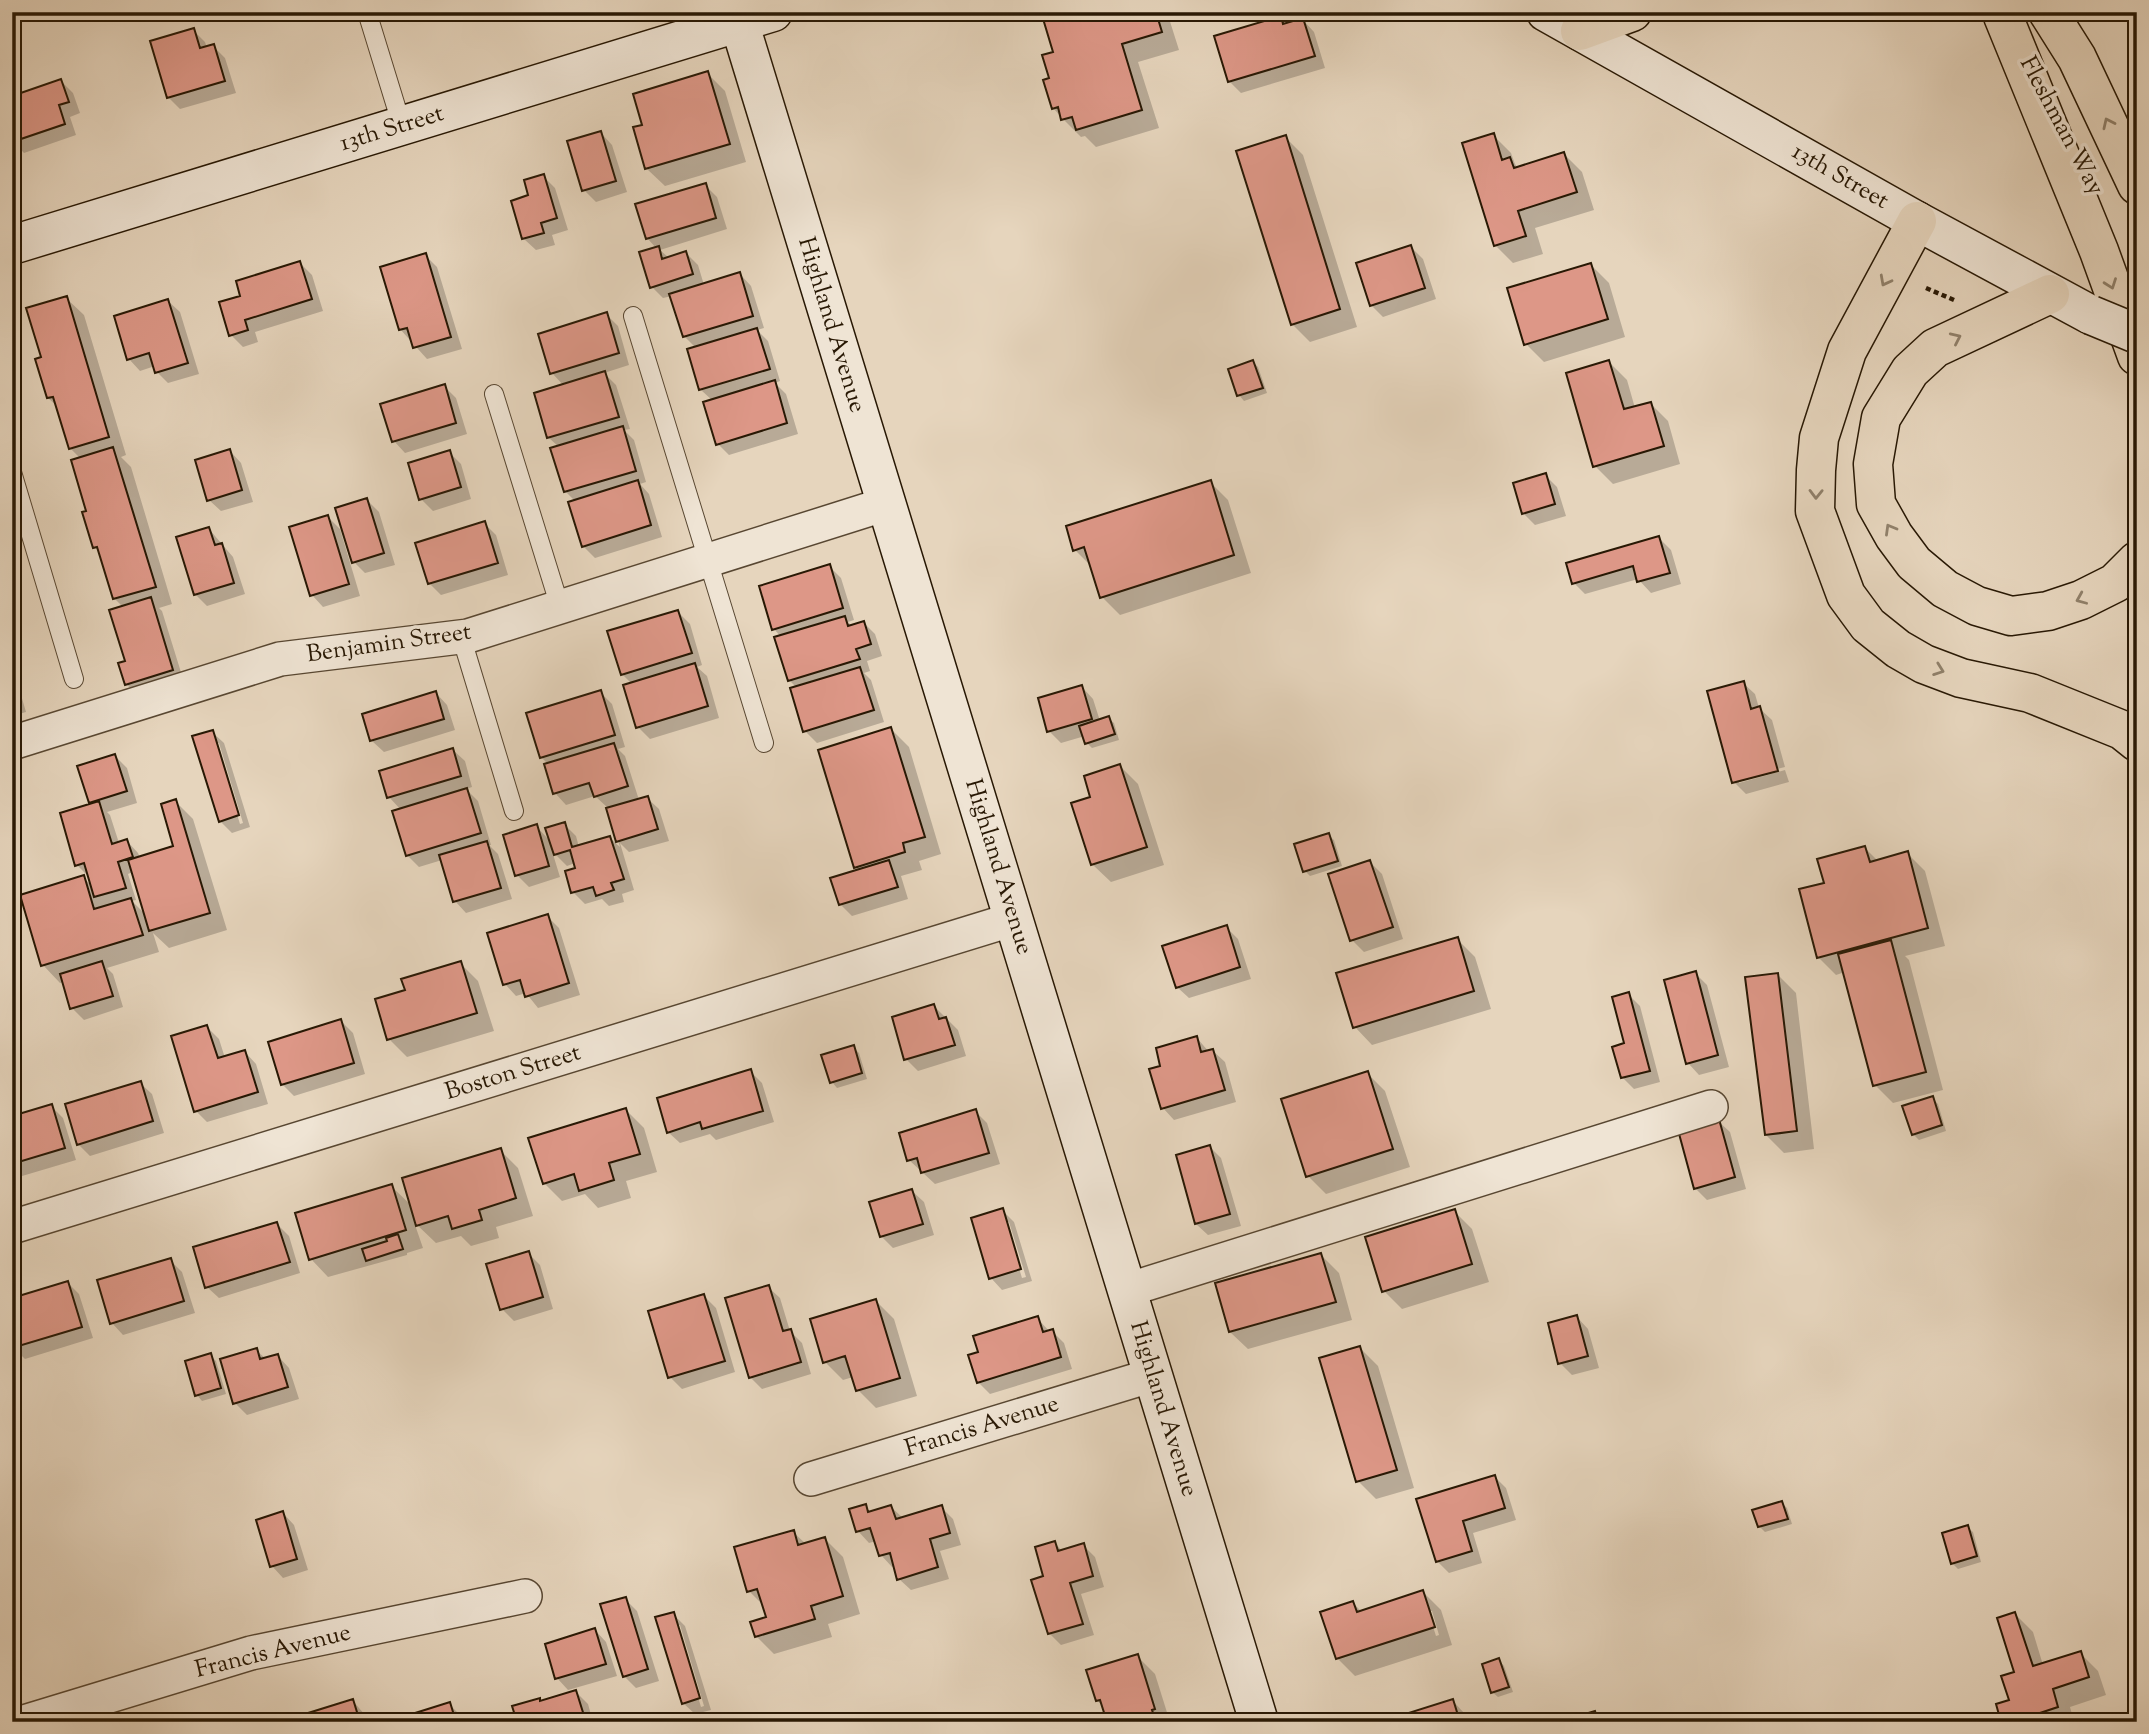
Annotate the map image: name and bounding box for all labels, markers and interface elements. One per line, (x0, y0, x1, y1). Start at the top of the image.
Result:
street label: Fleshman Way (2010, 51, 2112, 201)
street label: 13th Street (336, 97, 448, 161)
one-way arrow (2102, 118, 2116, 130)
street label: 13th Street (1785, 136, 1895, 218)
street label: Highland Avenue (788, 233, 874, 417)
one-way arrow (1880, 274, 1893, 286)
one-way arrow (2102, 277, 2116, 289)
one-way arrow (1949, 332, 1961, 346)
one-way arrow (1808, 489, 1823, 500)
one-way arrow (1885, 523, 1898, 536)
one-way arrow (2076, 591, 2089, 605)
street label: Benjamin Street (305, 616, 473, 672)
one-way arrow (1932, 662, 1944, 676)
street label: Highland Avenue (955, 775, 1041, 959)
street label: Boston Street (441, 1036, 585, 1110)
street label: Highland Avenue (1120, 1317, 1206, 1501)
street label: Francis Avenue (901, 1387, 1063, 1467)
street label: Francis Avenue (192, 1616, 354, 1688)

